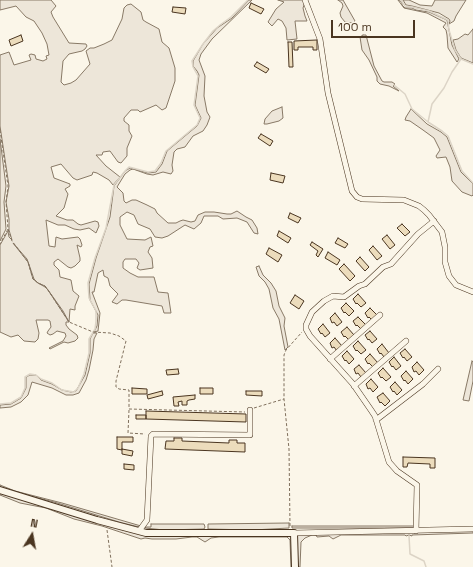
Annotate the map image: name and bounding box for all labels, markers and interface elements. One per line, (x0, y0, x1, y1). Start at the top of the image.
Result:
scale bar (333, 12, 417, 38)
text: 100 m (338, 19, 372, 35)
north arrow (12, 515, 52, 555)
text: N (29, 516, 39, 531)

